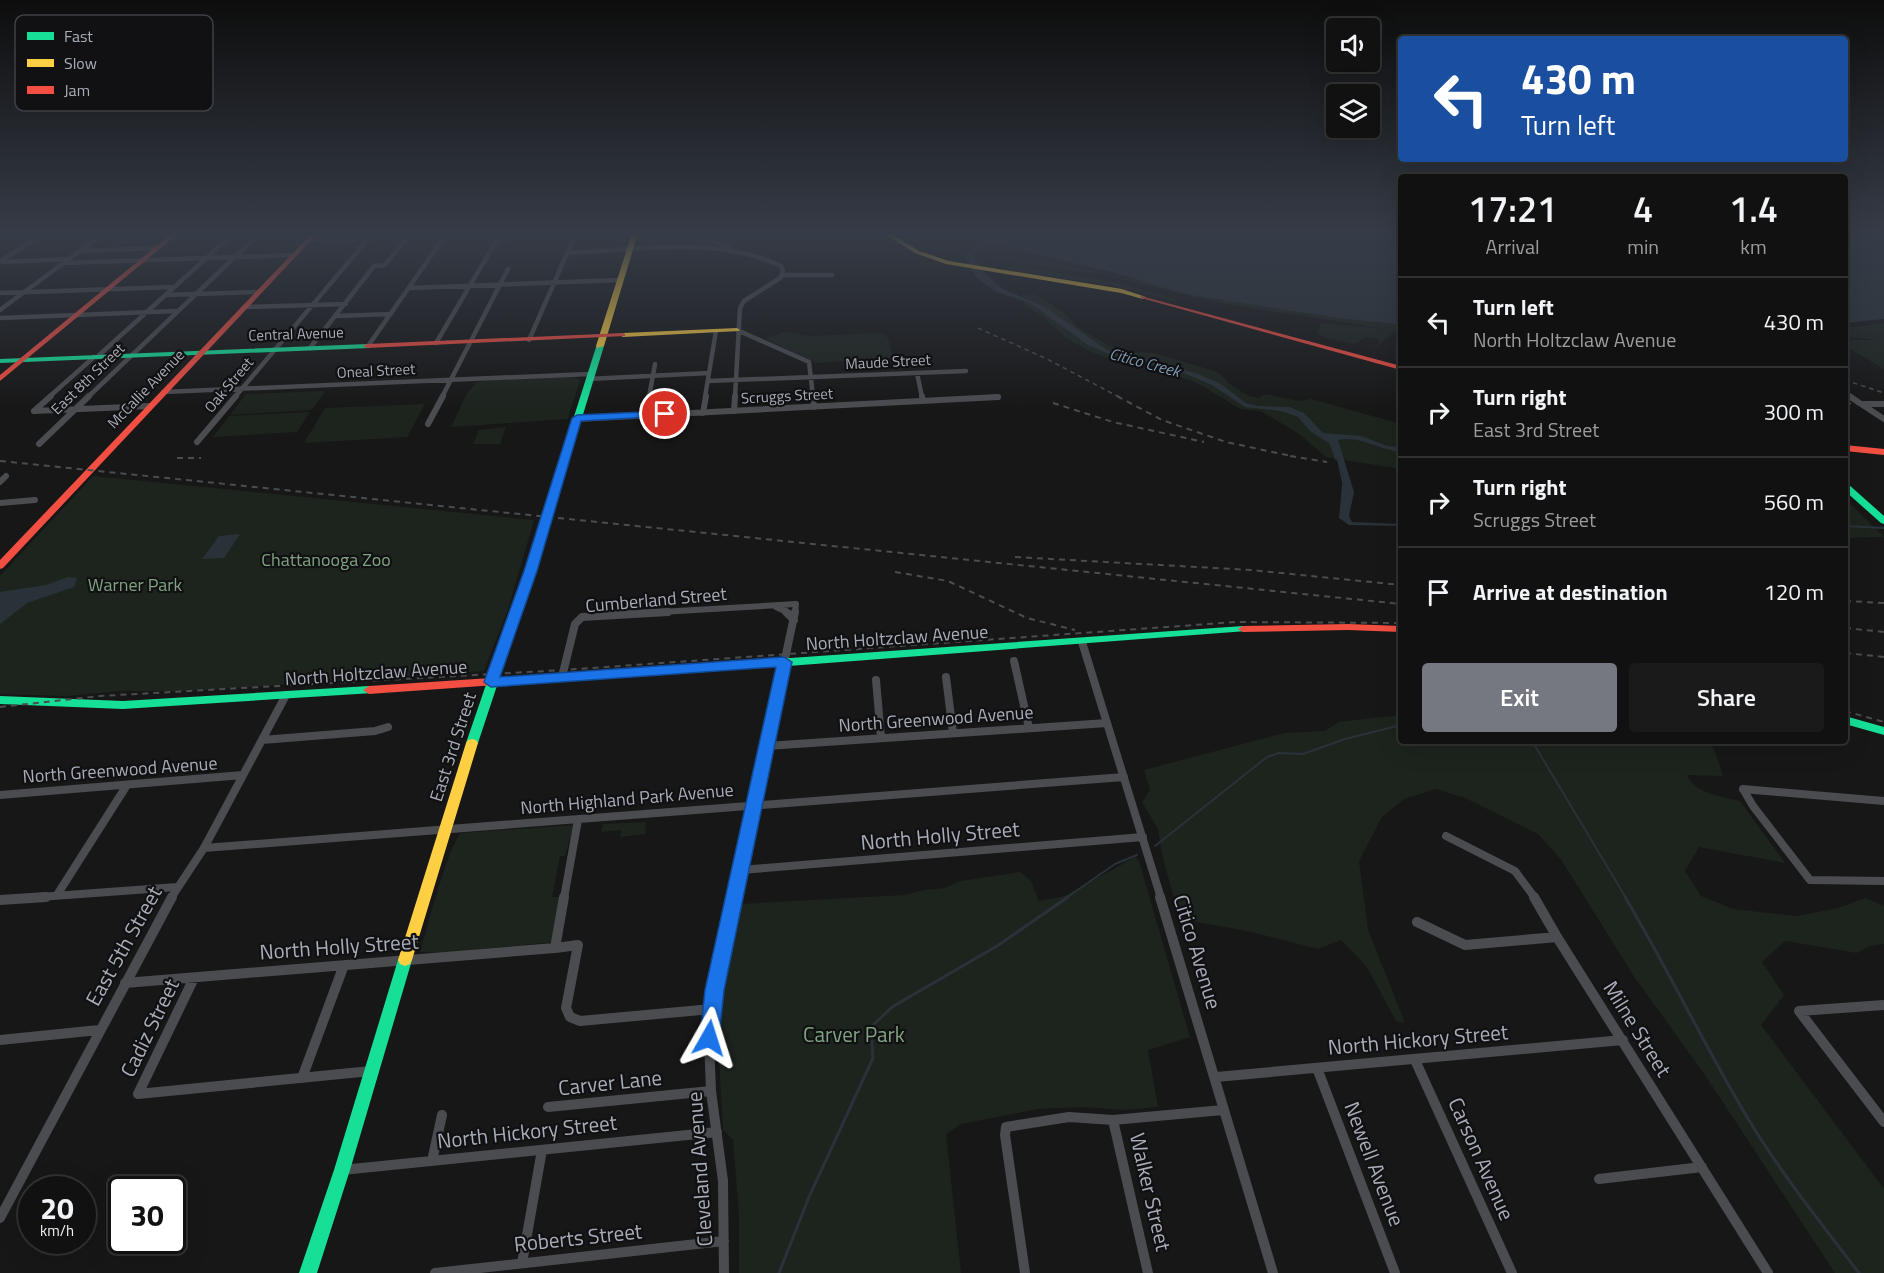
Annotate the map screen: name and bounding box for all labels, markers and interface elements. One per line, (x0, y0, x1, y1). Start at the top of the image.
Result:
legend (15, 15, 213, 111)
map controls (1326, 18, 1380, 138)
button: sound (1326, 18, 1380, 72)
text: Fast (64, 24, 93, 48)
text: 430 m (1521, 46, 1636, 110)
text: Slow (64, 51, 97, 75)
icon: left (1422, 60, 1500, 138)
text: Jam (64, 78, 90, 102)
button: layers (1326, 84, 1380, 138)
text: Turn left (1521, 104, 1615, 145)
text: 17:21 (1468, 181, 1557, 236)
text: 4 (1633, 181, 1653, 236)
text: 1.4 (1729, 181, 1778, 236)
text: Arrival (1485, 231, 1540, 262)
text: min (1627, 231, 1659, 262)
text: km (1740, 231, 1767, 262)
text: Turn left (1473, 290, 1554, 324)
text: 430 m (1764, 305, 1824, 339)
icon: left (1422, 306, 1455, 339)
street label: Central Avenue (248, 320, 344, 347)
text: North Holtzclaw Avenue (1473, 324, 1676, 355)
street label: East 8th Street (45, 337, 130, 420)
water label: Citico Creek (1107, 341, 1185, 383)
street label: McCallie Avenue (102, 344, 190, 434)
street label: Maude Street (845, 348, 932, 375)
street label: Oak Street (198, 351, 259, 418)
street label: Oneal Street (336, 357, 416, 384)
text: Turn right (1473, 380, 1567, 414)
street label: Scruggs Street (740, 382, 834, 409)
pin (639, 388, 690, 439)
text: 300 m (1764, 395, 1824, 429)
icon: right (1422, 396, 1455, 429)
icon: arrive (648, 397, 681, 430)
text: East 3rd Street (1473, 414, 1599, 445)
text: Turn right (1473, 470, 1567, 504)
text: 560 m (1764, 485, 1824, 519)
icon: right (1422, 486, 1455, 519)
text: Scruggs Street (1473, 504, 1596, 535)
park label: Chattanooga Zoo (261, 546, 391, 573)
park label: Warner Park (88, 571, 183, 598)
text: Arrive at destination (1473, 575, 1668, 609)
text: 120 m (1764, 575, 1824, 609)
icon: arrive (1422, 576, 1455, 609)
street label: Cumberland Street (584, 580, 728, 619)
street label: North Holtzclaw Avenue (805, 618, 989, 657)
street label: North Holtzclaw Avenue (284, 653, 468, 692)
button: Exit (1422, 663, 1617, 732)
button: Share (1629, 663, 1824, 732)
street label: East 3rd Street (422, 688, 483, 805)
street label: North Greenwood Avenue (838, 698, 1034, 739)
street label: North Greenwood Avenue (22, 749, 218, 790)
street label: North Highland Park Avenue (519, 776, 735, 821)
street label: North Holly Street (859, 812, 1021, 858)
street label: East 5th Street (77, 879, 170, 1011)
street label: Citico Avenue (1165, 890, 1231, 1013)
street label: North Holly Street (258, 924, 420, 968)
street label: Cadiz Street (111, 972, 187, 1082)
street label: Milne Street (1596, 974, 1680, 1083)
position arrow (677, 1006, 741, 1070)
street label: North Hickory Street (1327, 1015, 1510, 1063)
park label: Carver Park (803, 1018, 905, 1050)
street label: Carver Lane (556, 1061, 663, 1103)
street label: Cleveland Avenue (678, 1090, 720, 1248)
street label: Carson Avenue (1441, 1092, 1523, 1225)
street label: Newell Avenue (1337, 1097, 1413, 1231)
street label: North Hickory Street (435, 1106, 619, 1156)
street label: Walker Street (1122, 1130, 1180, 1254)
speed limit sign: 30 (108, 1176, 186, 1254)
text: 20 (40, 1185, 74, 1231)
street label: Roberts Street (512, 1214, 644, 1260)
text: km/h (40, 1219, 74, 1242)

